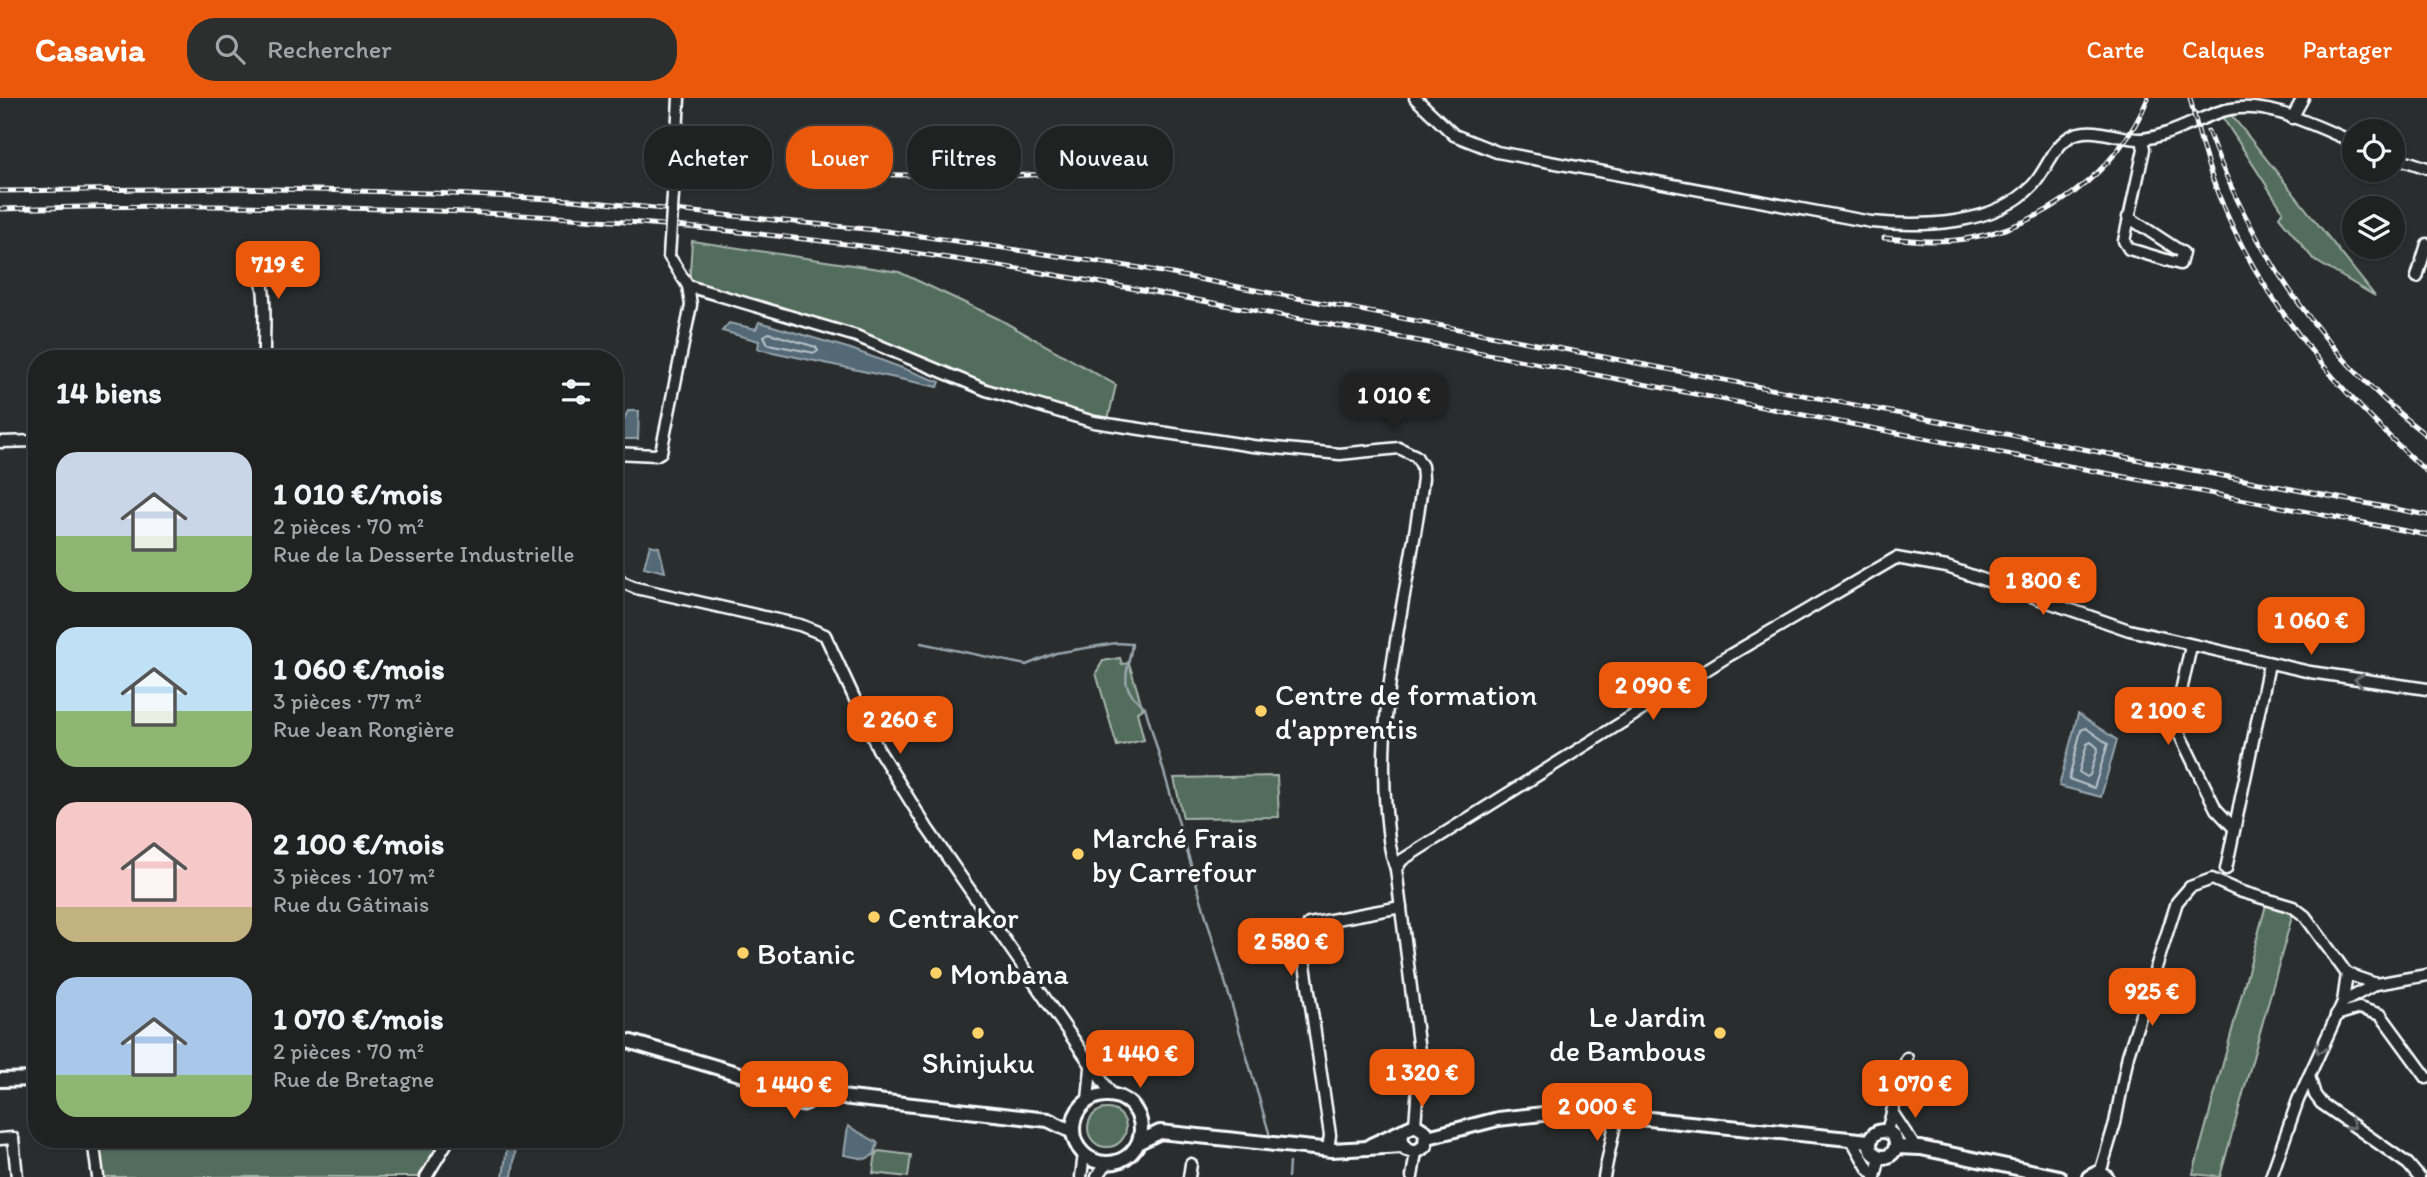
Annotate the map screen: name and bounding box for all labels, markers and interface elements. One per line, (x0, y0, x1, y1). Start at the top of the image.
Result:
search box (187, 18, 677, 81)
text: Casavia (35, 30, 145, 69)
icon: search (211, 30, 249, 68)
text: Rechercher (267, 33, 392, 65)
text: Carte (2087, 35, 2144, 64)
text: Calques (2182, 35, 2265, 64)
text: Partager (2303, 35, 2392, 64)
map controls (2342, 119, 2405, 259)
button: locate (2342, 119, 2405, 182)
chip: Acheter (644, 126, 772, 189)
chip: Louer (786, 126, 893, 189)
chip: Filtres (907, 126, 1021, 189)
chip: Nouveau (1035, 126, 1173, 189)
button: layers (2342, 196, 2405, 259)
pin: 719 € (229, 242, 327, 301)
text: 719 € (252, 250, 304, 278)
pin: 1 010 € (1329, 372, 1459, 432)
icon: filters (557, 373, 595, 411)
text: 14 biens (56, 374, 162, 411)
text: 1 010 € (1357, 381, 1431, 409)
text: 1 010 €/mois (273, 475, 443, 512)
icon: home (112, 480, 196, 564)
text: 2 pièces · 70 m² (273, 512, 424, 540)
text: Rue de la Desserte Industrielle (273, 540, 574, 568)
pin: 1 800 € (1978, 558, 2108, 617)
text: 1 800 € (2005, 566, 2081, 594)
pin: 1 060 € (2246, 598, 2376, 657)
text: 1 060 € (2274, 606, 2348, 634)
text: 1 060 €/mois (273, 650, 444, 687)
icon: home (112, 655, 196, 739)
pin: 2 090 € (1588, 662, 1718, 722)
text: 2 090 € (1615, 671, 1691, 699)
one-way arrow (2353, 673, 2365, 688)
place label: Centre de formation d'apprentis (1275, 676, 1537, 747)
text: 3 pièces · 77 m² (273, 687, 422, 715)
pin: 2 100 € (2103, 688, 2233, 747)
pin: 2 260 € (835, 696, 965, 756)
text: 2 100 € (2131, 696, 2205, 724)
marker: Centre de formation d'apprentis (1253, 703, 1269, 719)
text: 2 260 € (863, 705, 937, 733)
text: Rue Jean Rongière (273, 715, 454, 743)
place label: Marché Frais by Carrefour (1092, 819, 1257, 890)
text: 2 100 €/mois (273, 825, 444, 862)
icon: home (112, 830, 196, 914)
marker: Marché Frais by Carrefour (1070, 846, 1086, 862)
text: 3 pièces · 107 m² (273, 862, 435, 890)
text: Rue du Gâtinais (273, 890, 429, 918)
place label: Centrakor (888, 899, 1019, 936)
marker: Centrakor (866, 909, 882, 925)
pin: 2 580 € (1226, 918, 1356, 978)
text: 2 580 € (1254, 927, 1328, 955)
place label: Botanic (757, 935, 855, 972)
marker: Botanic (735, 945, 751, 961)
place label: Monbana (950, 955, 1069, 992)
marker: Monbana (928, 965, 944, 981)
pin: 925 € (2103, 968, 2201, 1028)
text: 925 € (2125, 977, 2179, 1005)
place label: Le Jardin de Bambous (1549, 998, 1706, 1069)
text: 1 070 €/mois (273, 1000, 444, 1037)
icon: home (112, 1005, 196, 1089)
marker: Shinjuku (970, 1025, 986, 1041)
marker: Le Jardin de Bambous (1712, 1025, 1728, 1041)
pin: 1 440 € (1075, 1030, 1205, 1090)
text: 2 pièces · 70 m² (273, 1037, 424, 1065)
text: 1 440 € (1102, 1039, 1178, 1067)
one-way arrow (2315, 1042, 2329, 1054)
place label: Shinjuku (922, 1044, 1035, 1081)
pin: 1 320 € (1357, 1049, 1487, 1109)
text: 1 320 € (1386, 1058, 1458, 1086)
pin: 1 070 € (1850, 1060, 1980, 1120)
pin: 1 440 € (729, 1062, 859, 1121)
text: Rue de Bretagne (273, 1065, 434, 1093)
text: 1 070 € (1878, 1069, 1952, 1097)
text: 1 440 € (756, 1070, 832, 1098)
pin: 2 000 € (1532, 1084, 1662, 1143)
text: 2 000 € (1558, 1092, 1636, 1120)
one-way arrow (2343, 1116, 2356, 1129)

